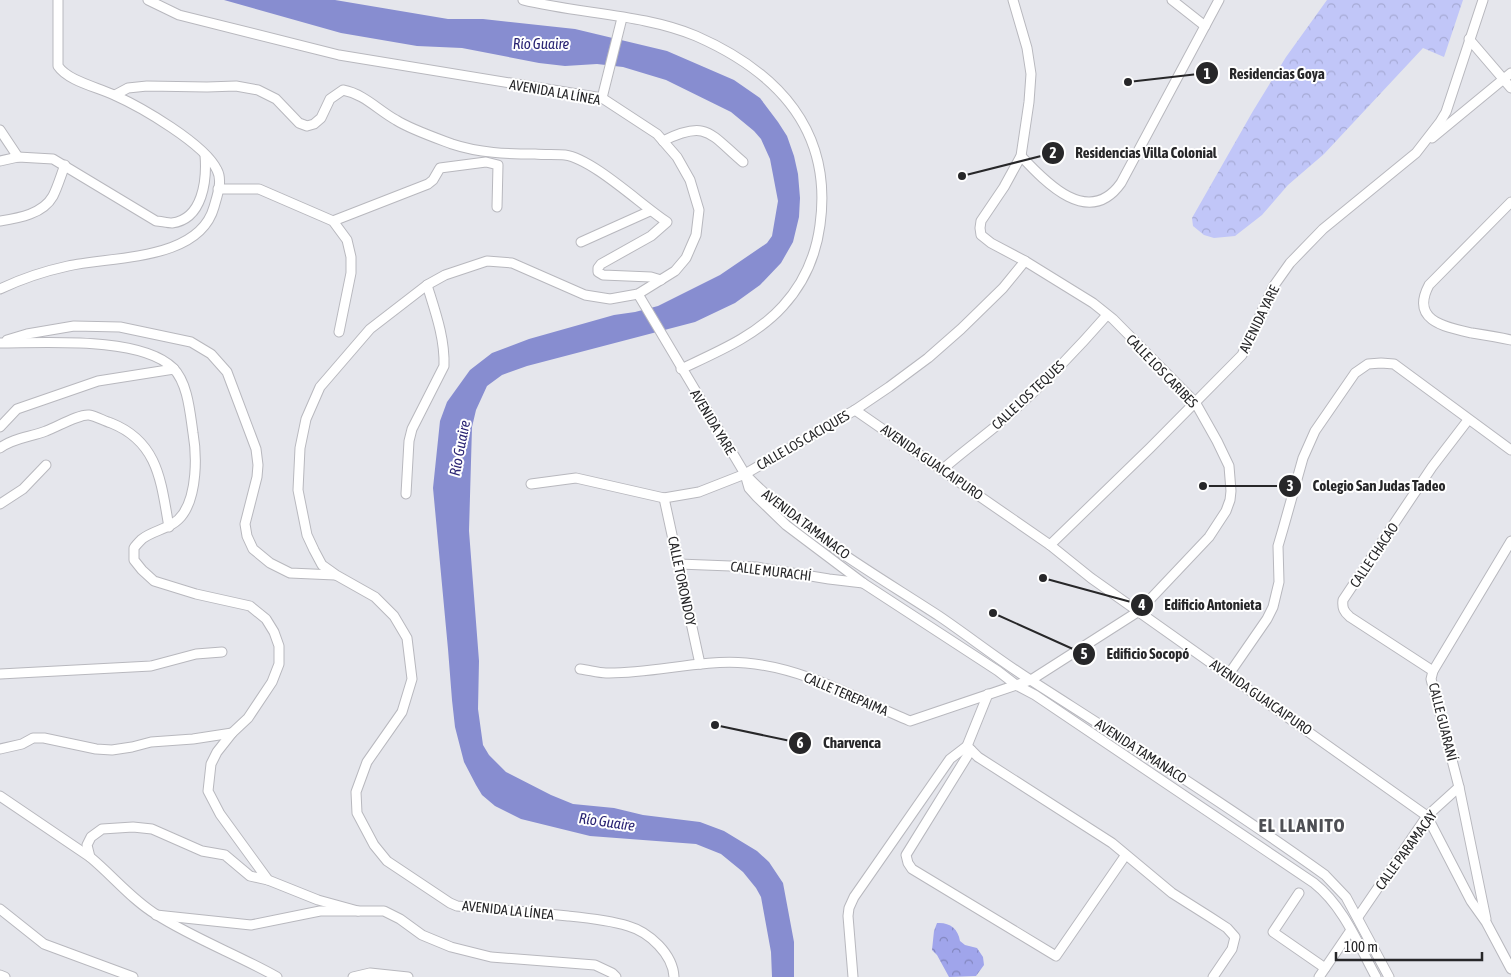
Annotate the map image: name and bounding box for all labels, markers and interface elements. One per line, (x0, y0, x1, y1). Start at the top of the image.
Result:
water label: Río Guaire (513, 35, 569, 52)
callout: Residencias Goya (1194, 58, 1335, 88)
text: 1 (1203, 65, 1211, 82)
text: Residencias Goya (1229, 65, 1325, 82)
street label: AVENIDA LA LÍNEA (508, 76, 602, 108)
callout: Residencias Villa Colonial (1040, 138, 1227, 168)
text: 2 (1049, 144, 1057, 161)
text: Residencias Villa Colonial (1075, 144, 1218, 161)
street label: AVENIDA YARE (1236, 283, 1282, 355)
street label: CALLE LOS CARIBES (1123, 331, 1201, 411)
street label: CALLE LOS TEQUES (988, 357, 1068, 433)
street label: AVENIDA YARE (687, 386, 739, 458)
street label: CALLE LOS CACIQUES (754, 407, 852, 473)
water label: Río Guaire (446, 418, 473, 477)
street label: AVENIDA GUAICAIPURO (878, 421, 986, 503)
callout: Colegio San Judas Tadeo (1278, 471, 1456, 501)
text: 3 (1286, 477, 1294, 494)
text: Colegio San Judas Tadeo (1313, 477, 1445, 494)
street label: AVENIDA TAMANACO (759, 486, 853, 562)
street label: CALLE CHACAO (1347, 520, 1401, 590)
street label: CALLE TORONDOY (665, 535, 699, 628)
street label: CALLE MURACHÍ (730, 558, 812, 584)
callout: Edificio Antonieta (1130, 590, 1272, 620)
text: 4 (1137, 596, 1146, 613)
text: Edificio Antonieta (1164, 596, 1262, 613)
callout: Edificio Socopó (1072, 639, 1199, 669)
text: 5 (1080, 645, 1088, 662)
text: Edificio Socopó (1107, 645, 1189, 662)
street label: AVENIDA GUAICAIPURO (1207, 656, 1315, 738)
street label: CALLE TEREPAIMA (801, 669, 891, 719)
street label: CALLE GUARANÍ (1426, 681, 1460, 763)
street label: AVENIDA TAMANACO (1092, 715, 1190, 787)
callout: Charvenca (788, 728, 891, 758)
text: 6 (796, 734, 804, 751)
text: Charvenca (823, 734, 881, 751)
street label: CALLE PARAMACAY (1372, 807, 1440, 893)
water label: Río Guaire (578, 809, 636, 834)
district label: EL LLANITO (1258, 814, 1346, 836)
street label: AVENIDA LA LÍNEA (461, 897, 555, 923)
scale bar (1336, 930, 1482, 962)
text: 100 m (1344, 938, 1378, 955)

